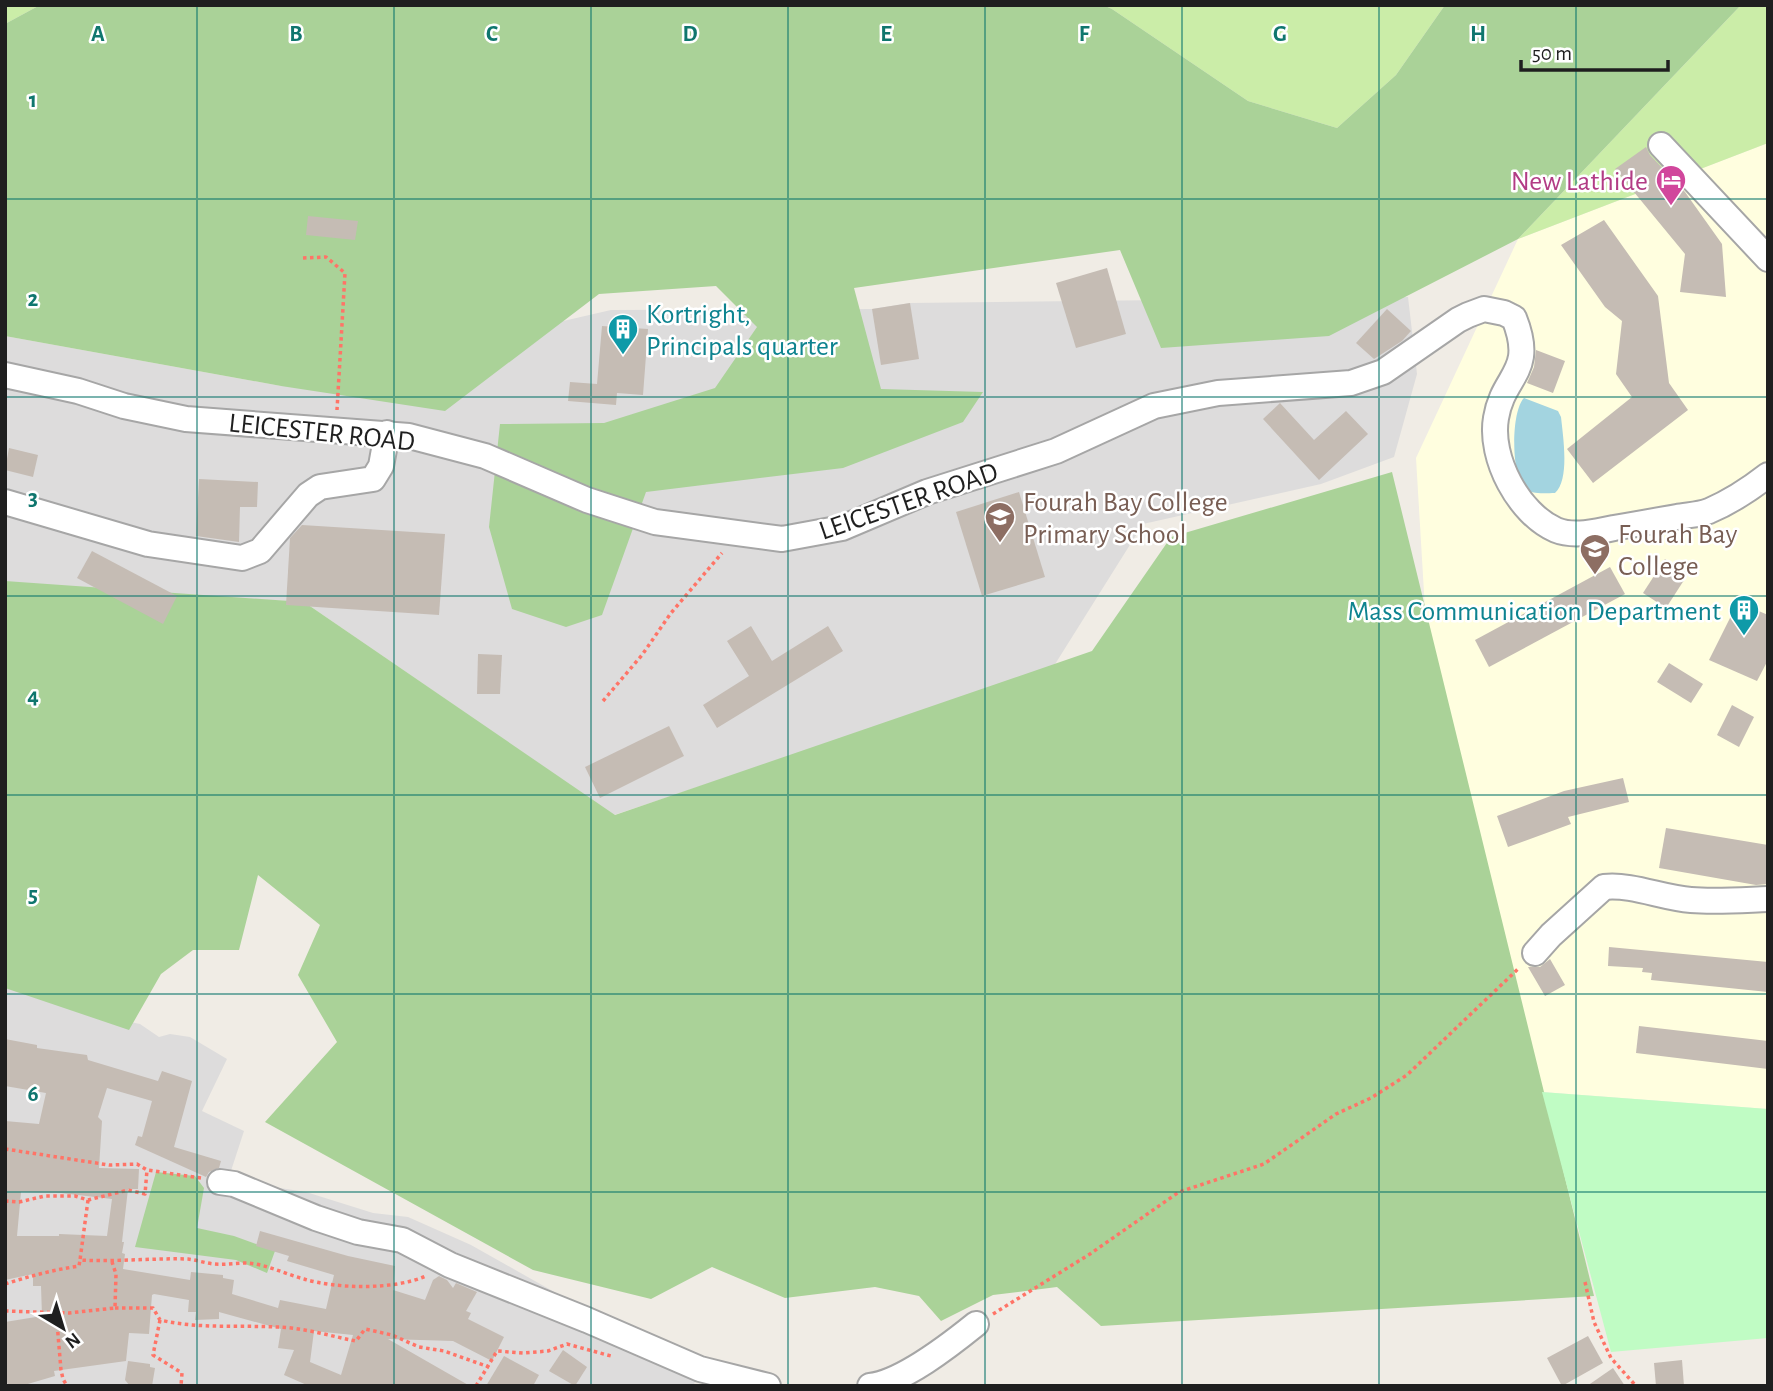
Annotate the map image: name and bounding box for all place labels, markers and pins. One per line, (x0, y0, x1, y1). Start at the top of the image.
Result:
hotel icon: New Lathide (1654, 163, 1688, 207)
place label: New Lathide (1511, 168, 1648, 196)
place label: Kortright, Principals quarter (646, 301, 838, 361)
building icon: Kortright, Principals quarter (606, 312, 640, 356)
place label: Fourah Bay College Primary School (1023, 489, 1228, 549)
school or university icon: Fourah Bay College Primary School (983, 500, 1017, 544)
place label: Fourah Bay College (1618, 521, 1737, 581)
school or university icon: Fourah Bay College (1578, 532, 1612, 576)
building icon: Mass Communication Department (1727, 593, 1761, 637)
place label: Mass Communication Department (1347, 598, 1721, 626)

